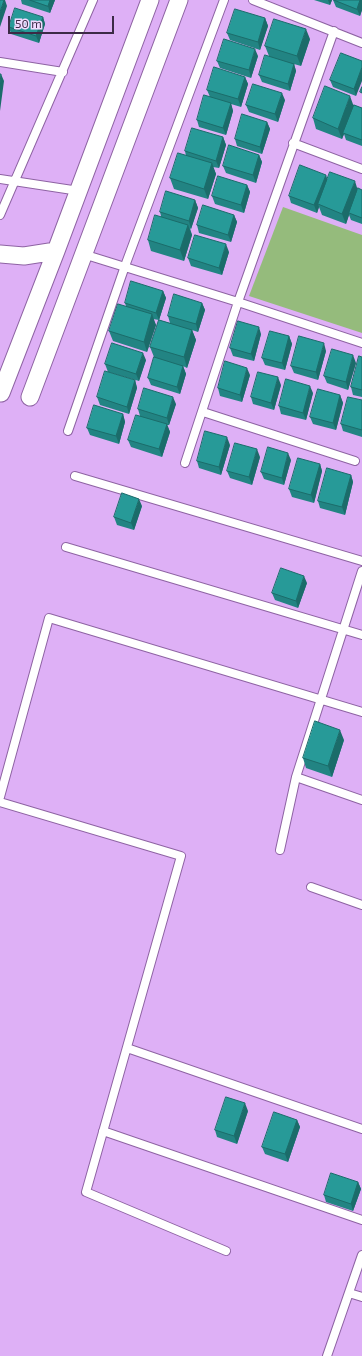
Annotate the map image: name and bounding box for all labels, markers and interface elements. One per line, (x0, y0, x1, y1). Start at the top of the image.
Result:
scale bar (10, 8, 116, 34)
text: 50 m (15, 16, 42, 30)

